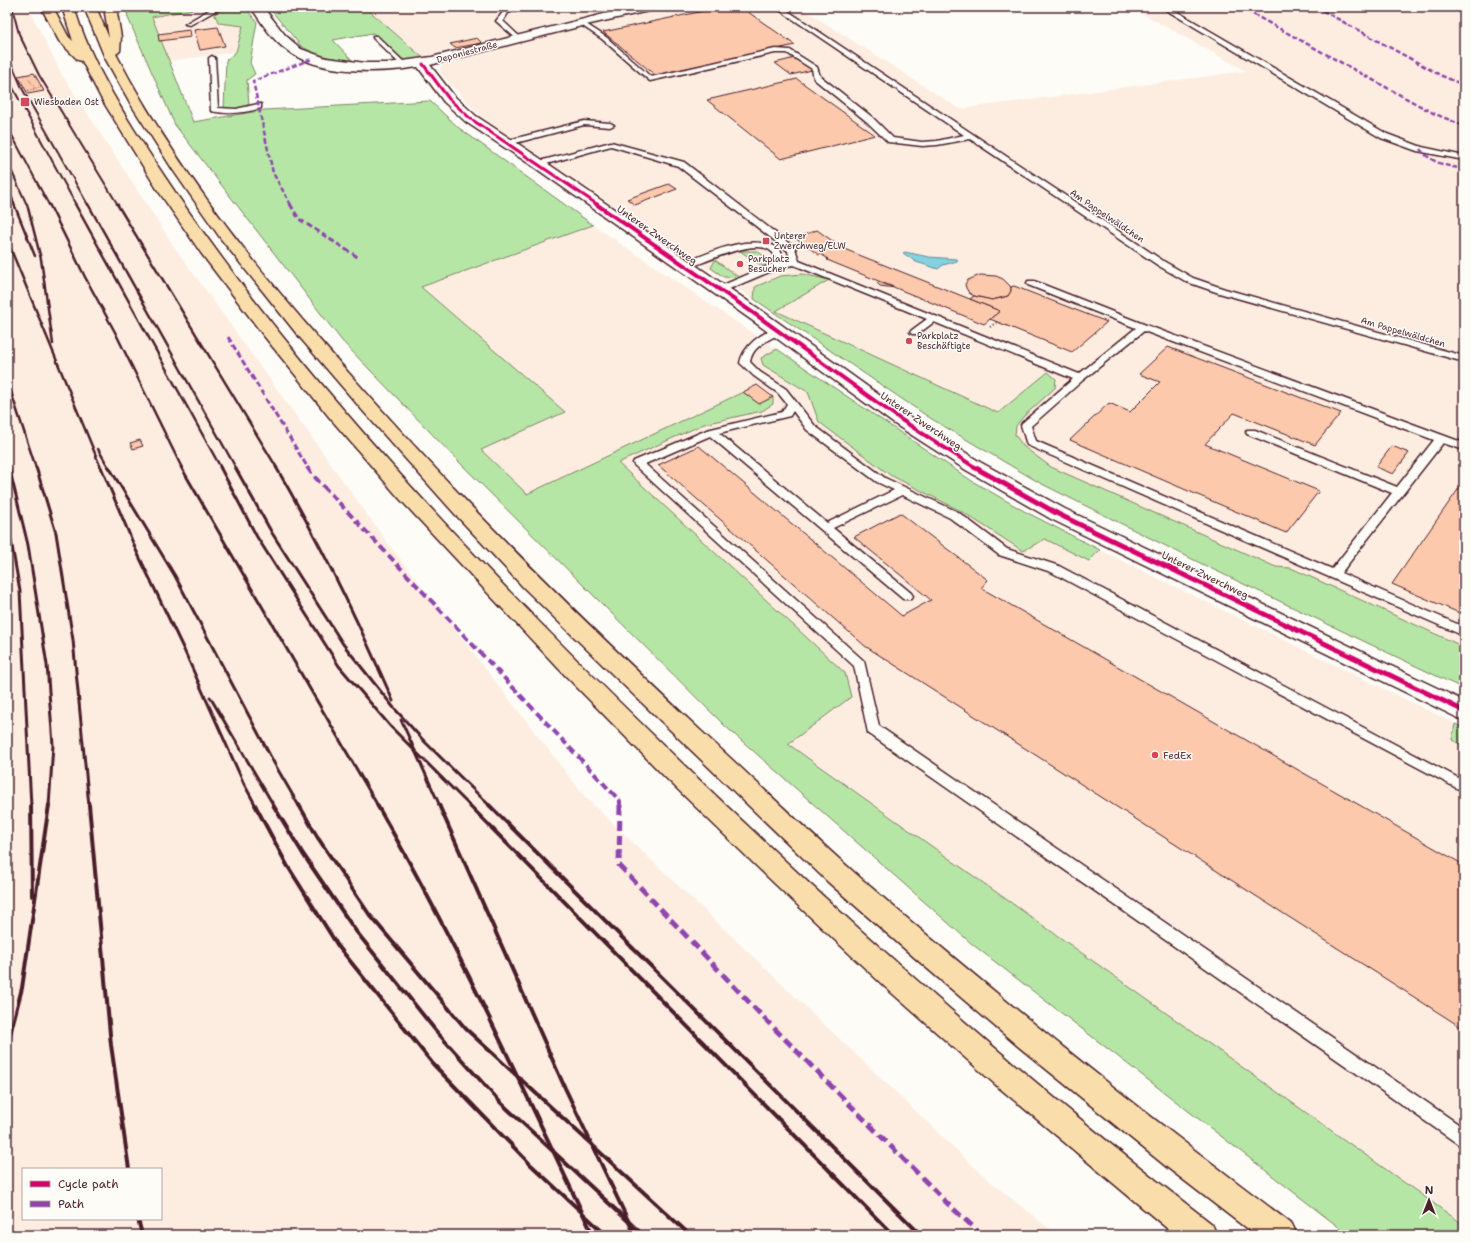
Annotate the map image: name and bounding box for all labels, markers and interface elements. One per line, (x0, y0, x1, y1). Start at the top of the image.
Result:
street label: Deponiestraße (435, 38, 499, 66)
marker: Wiesbaden Ost (19, 96, 31, 108)
place label: Wiesbaden Ost (34, 96, 99, 108)
street label: Am Pappelwäldchen (1068, 187, 1147, 246)
street label: Unterer Zwerchweg (614, 202, 700, 268)
place label: Unterer Zwerchweg/ELW (774, 230, 846, 252)
marker: Unterer Zwerchweg/ELW (761, 236, 771, 246)
place label: Parkplatz Besucher (748, 253, 790, 275)
marker: Parkplatz Besucher (735, 259, 745, 269)
street label: Am Pappelwäldchen (1359, 314, 1447, 350)
place label: Parkplatz Beschäftigte (917, 330, 971, 352)
marker: Parkplatz Beschäftigte (904, 336, 914, 346)
street label: Unterer Zwerchweg (878, 389, 964, 453)
street label: Unterer Zwerchweg (1159, 548, 1251, 602)
place label: FedEx (1163, 749, 1191, 762)
marker: FedEx (1150, 750, 1160, 760)
legend (22, 1168, 162, 1220)
text: Cycle path (58, 1176, 119, 1192)
north arrow (1409, 1180, 1449, 1220)
text: N (1425, 1183, 1434, 1198)
text: Path (58, 1196, 84, 1212)

